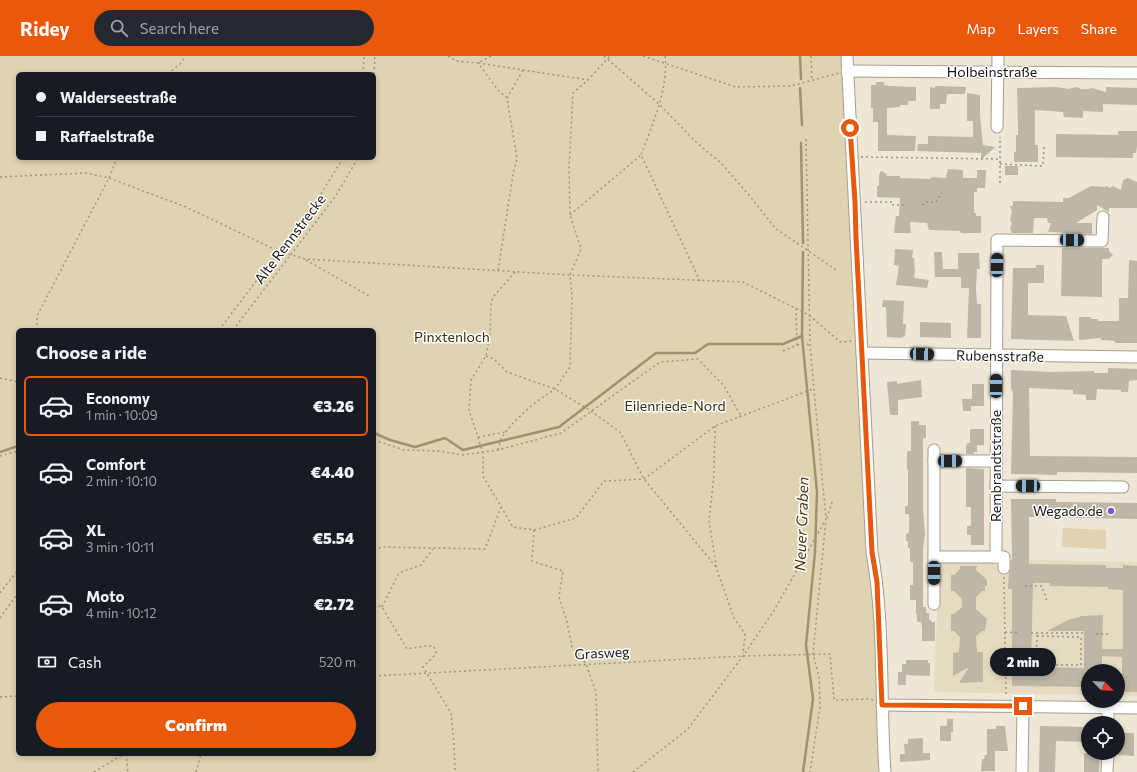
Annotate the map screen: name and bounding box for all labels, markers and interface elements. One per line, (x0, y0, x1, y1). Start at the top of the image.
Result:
search box (94, 10, 374, 46)
text: Ridey (20, 17, 70, 40)
icon: search (108, 17, 130, 39)
text: Search here (140, 19, 219, 37)
text: Map (967, 20, 995, 37)
text: Layers (1017, 20, 1059, 37)
text: Share (1081, 20, 1117, 37)
street label: Holbeinstraße (947, 63, 1037, 80)
text: Walderseestraße (60, 88, 177, 106)
route start (841, 119, 859, 137)
text: Raffaelstraße (60, 127, 154, 145)
street label: Alte Rennstrecke (250, 191, 329, 287)
car (1060, 234, 1084, 246)
car (991, 253, 1003, 277)
park label: Pinxtenloch (414, 328, 490, 345)
text: Choose a ride (36, 341, 147, 363)
street label: Rubensstraße (956, 346, 1044, 365)
car (910, 348, 934, 360)
car (990, 374, 1002, 398)
icon: car (38, 388, 74, 424)
text: Economy (86, 389, 150, 407)
text: €3.26 (313, 397, 354, 415)
park label: Eilenriede-Nord (624, 397, 726, 414)
text: 1 min · 10:09 (86, 407, 158, 423)
street label: Rembrandtstraße (987, 410, 1004, 522)
icon: car (38, 454, 74, 490)
text: Comfort (86, 455, 146, 473)
car (938, 455, 962, 467)
text: €4.40 (311, 463, 354, 481)
text: 2 min · 10:10 (86, 473, 157, 489)
water label: Neuer Graben (790, 476, 812, 571)
car (1016, 480, 1040, 492)
place label: Wegado.de (1033, 502, 1103, 519)
marker: Wegado.de (1106, 506, 1116, 516)
icon: car (38, 520, 74, 556)
text: XL (86, 521, 105, 539)
text: €5.54 (312, 529, 354, 547)
text: 3 min · 10:11 (86, 539, 154, 555)
car (928, 561, 940, 585)
icon: car (38, 586, 74, 622)
text: Moto (86, 587, 125, 605)
text: €2.72 (314, 595, 354, 613)
text: 4 min · 10:12 (86, 605, 156, 621)
street label: Grasweg (574, 643, 630, 662)
callout: 2 min (990, 648, 1056, 676)
icon: cash (36, 651, 58, 673)
text: Cash (68, 653, 102, 671)
text: 520 m (319, 654, 356, 670)
text: 2 min (1007, 654, 1039, 670)
north arrow (1081, 664, 1125, 708)
map controls (1081, 664, 1125, 760)
route end (1014, 697, 1032, 715)
button: Confirm (36, 702, 356, 748)
button: locate (1081, 716, 1125, 760)

